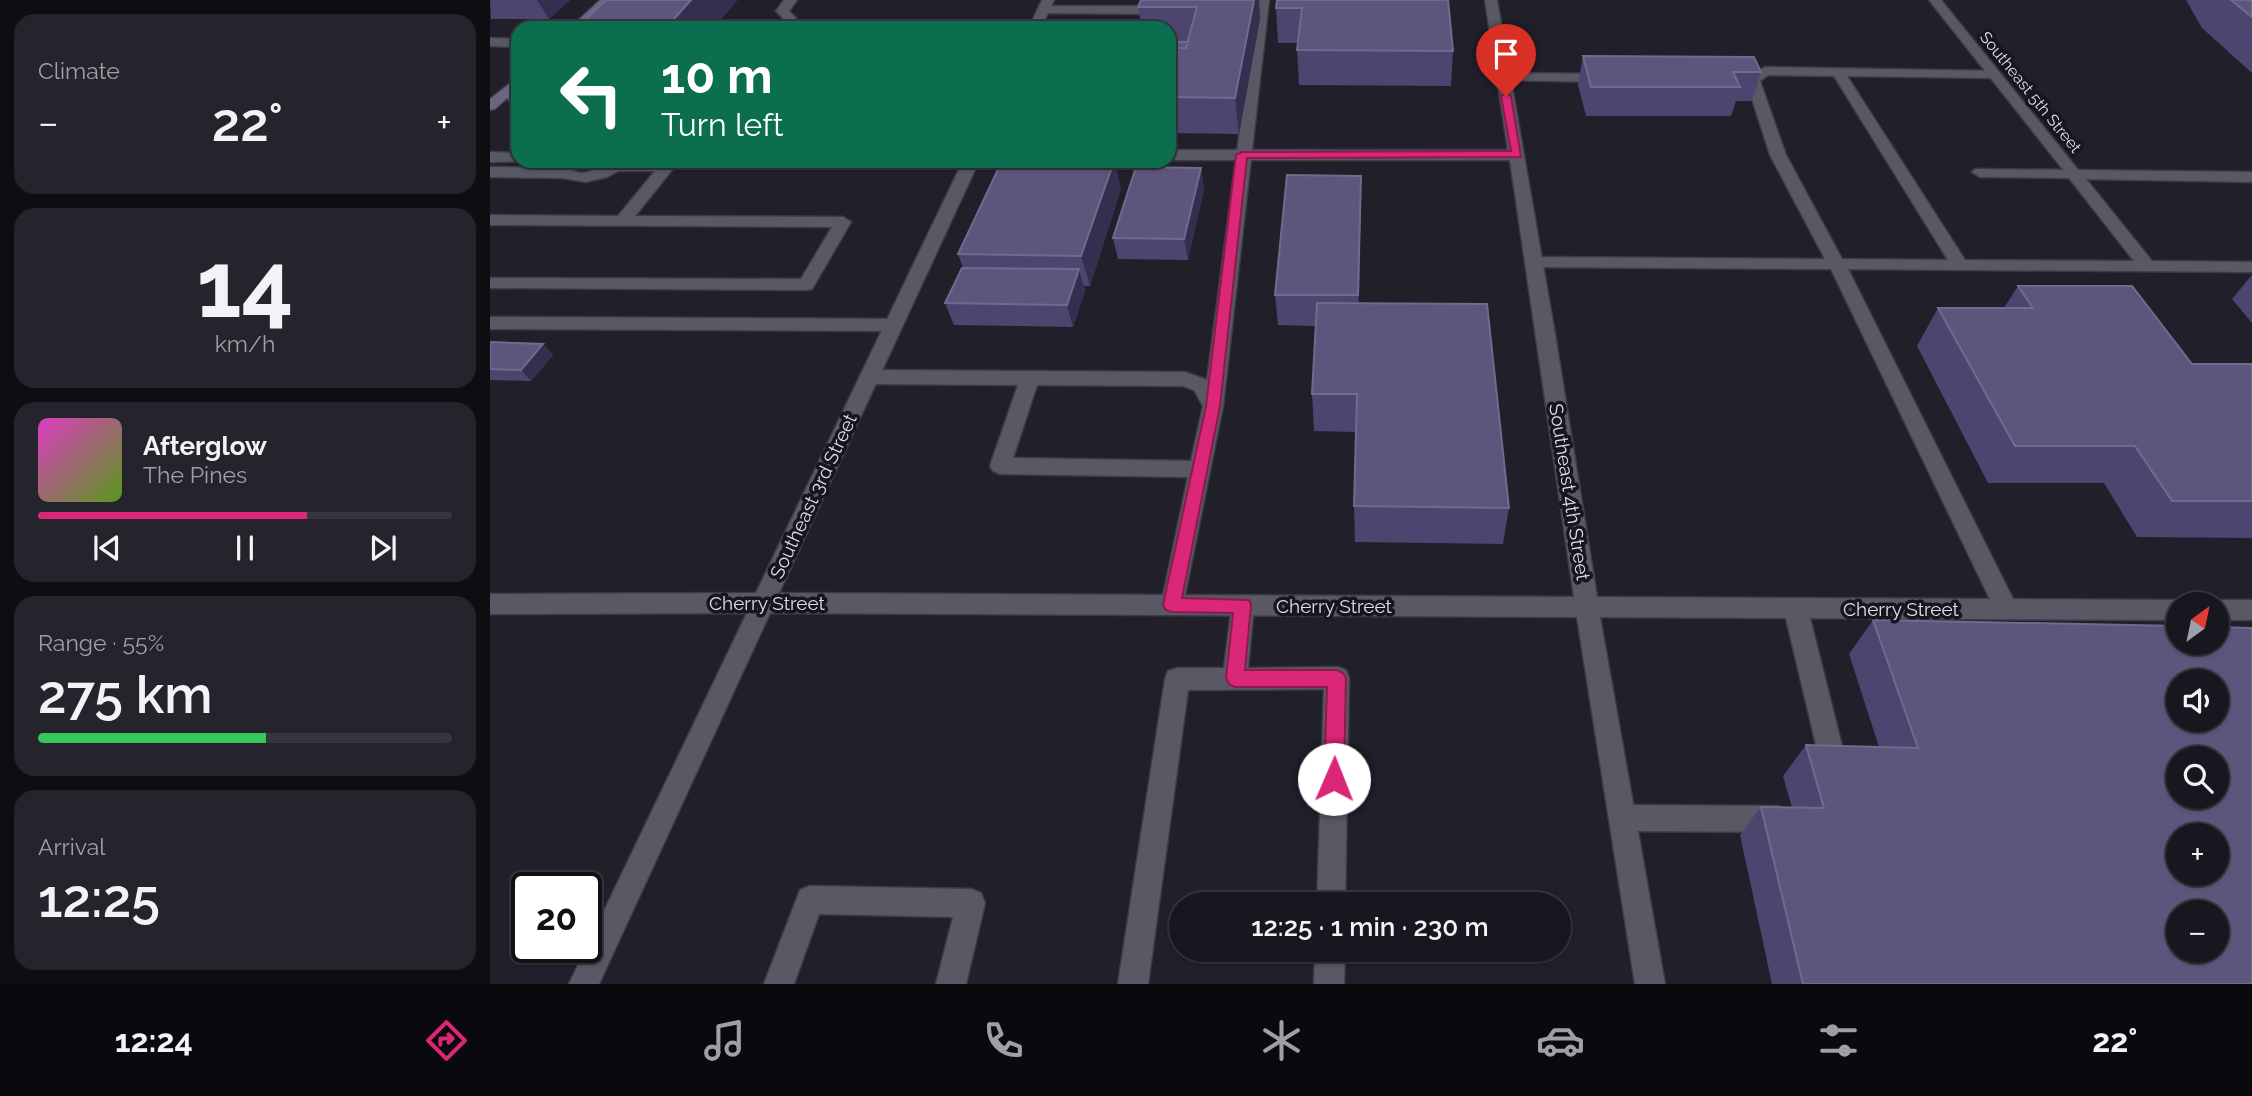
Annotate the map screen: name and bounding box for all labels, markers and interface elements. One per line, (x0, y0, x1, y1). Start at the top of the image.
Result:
pin (1476, 24, 1536, 96)
street label: Southeast 5th Street (1976, 28, 2086, 157)
icon: arrive (1487, 35, 1525, 73)
text: 10 m (661, 47, 773, 104)
icon: left (546, 49, 637, 140)
text: Climate (38, 57, 120, 84)
text: 22° (212, 92, 283, 153)
text: − (38, 100, 58, 145)
text: + (436, 100, 452, 145)
text: Turn left (661, 106, 783, 143)
text: 14 (197, 231, 293, 338)
text: km/h (215, 330, 275, 357)
street label: Southeast 4th Street (1545, 402, 1595, 583)
street label: Southeast 3rd Street (765, 410, 861, 582)
text: Afterglow (143, 431, 267, 461)
text: The Pines (143, 461, 247, 488)
icon: previous (88, 529, 126, 567)
icon: pause (226, 529, 264, 567)
icon: next (364, 529, 402, 567)
street label: Cherry Street (709, 592, 826, 614)
north arrow (2166, 592, 2230, 654)
map controls (2166, 592, 2229, 963)
street label: Cherry Street (1276, 595, 1393, 617)
street label: Cherry Street (1843, 598, 1960, 620)
text: Range · 55% (38, 629, 164, 656)
text: 275 km (38, 664, 213, 725)
button: sound (2166, 669, 2229, 732)
position arrow (1297, 742, 1371, 816)
button: search (2166, 746, 2229, 809)
button: + (2166, 823, 2229, 886)
text: Arrival (38, 833, 105, 860)
text: 12:25 (38, 868, 160, 929)
speed limit sign: 20 (511, 872, 602, 963)
button: − (2166, 900, 2229, 963)
text: 12:25 · 1 min · 230 m (1251, 912, 1489, 942)
icon: directions (422, 1016, 471, 1065)
icon: music (700, 1016, 749, 1065)
icon: phone (979, 1016, 1028, 1065)
icon: climate (1257, 1016, 1306, 1065)
icon: car (1536, 1016, 1585, 1065)
icon: filters (1814, 1016, 1863, 1065)
text: 12:24 (115, 1022, 193, 1059)
text: 22° (2092, 1022, 2137, 1059)

